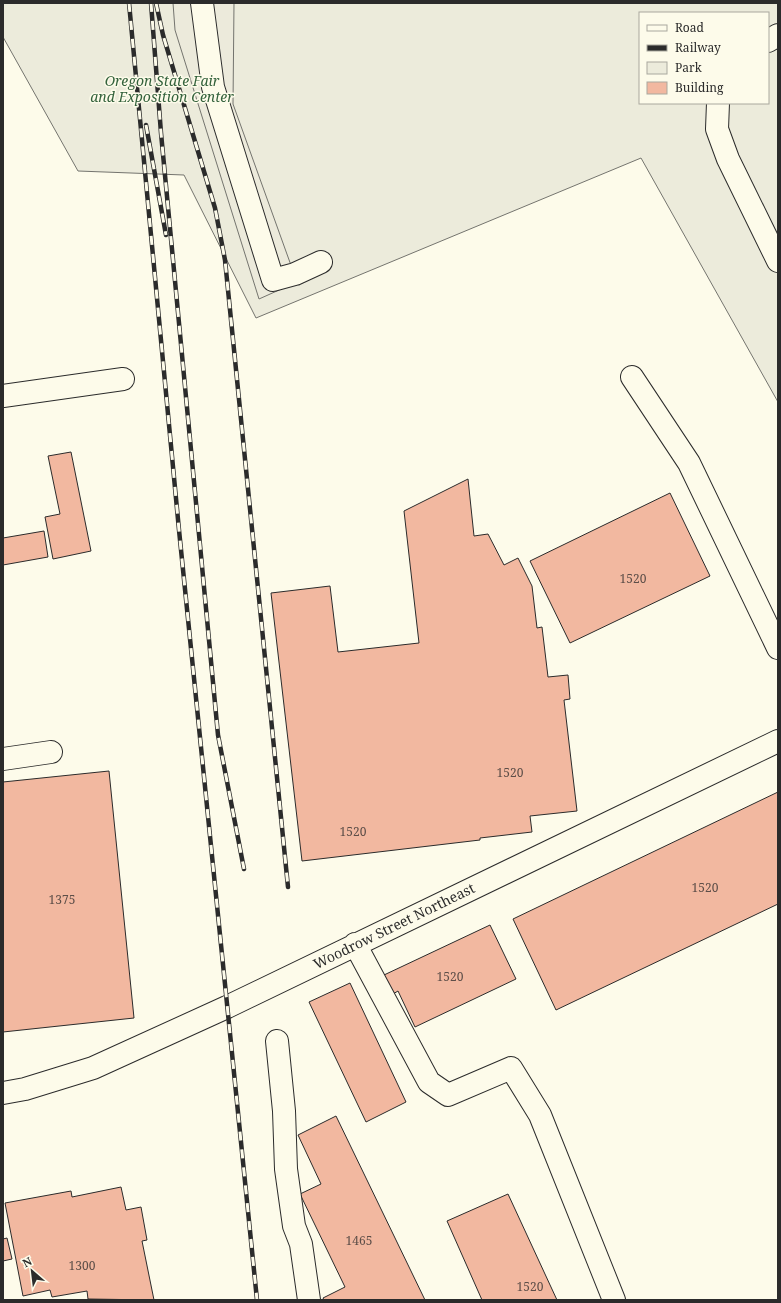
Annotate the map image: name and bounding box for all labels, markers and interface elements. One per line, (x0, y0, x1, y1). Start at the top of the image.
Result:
legend (639, 12, 769, 104)
text: Road (675, 19, 705, 36)
text: Railway (675, 39, 721, 56)
text: Park (675, 59, 703, 76)
park label: Oregon State Fair and Exposition Center (90, 71, 234, 106)
text: Building (675, 79, 724, 96)
house number: 1520 (620, 570, 647, 587)
house number: 1520 (497, 764, 524, 781)
house number: 1520 (340, 823, 367, 840)
street label: Woodrow Street Northeast (310, 878, 478, 973)
house number: 1520 (692, 879, 719, 896)
house number: 1375 (49, 891, 75, 908)
house number: 1520 (437, 968, 464, 985)
house number: 1465 (346, 1232, 372, 1249)
north arrow (12, 1251, 52, 1291)
text: N (20, 1253, 35, 1270)
house number: 1300 (69, 1257, 96, 1274)
house number: 1520 (517, 1278, 544, 1295)

